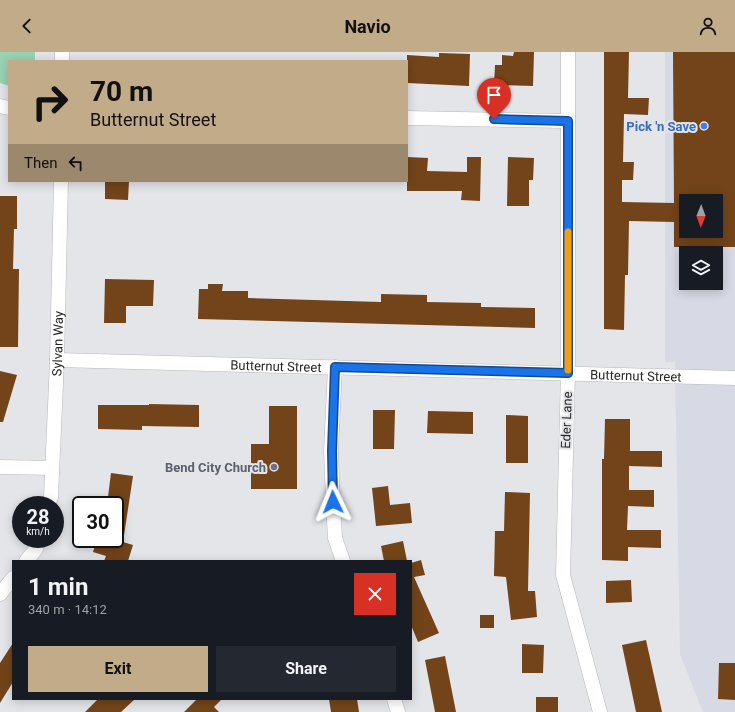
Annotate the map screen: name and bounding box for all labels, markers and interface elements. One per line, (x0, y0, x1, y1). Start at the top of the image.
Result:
icon: back (16, 15, 38, 37)
icon: person (697, 15, 719, 37)
text: Navio (344, 16, 391, 37)
text: 70 m (90, 75, 153, 108)
icon: right (24, 76, 76, 128)
pin (477, 78, 511, 119)
icon: arrive (483, 84, 505, 106)
text: Butternut Street (90, 109, 216, 130)
place label: Pick 'n Save (626, 119, 696, 134)
marker: Pick 'n Save (699, 121, 709, 131)
icon: left (65, 152, 87, 174)
text: Then (24, 154, 57, 172)
north arrow (679, 194, 723, 238)
map controls (679, 194, 723, 290)
button: layers (679, 246, 723, 290)
street label: Sylvan Way (49, 311, 66, 377)
street label: Butternut Street (230, 358, 322, 375)
street label: Butternut Street (590, 367, 682, 385)
street label: Eder Lane (558, 391, 575, 449)
place label: Bend City Church (165, 460, 266, 475)
marker: Bend City Church (269, 462, 279, 472)
position arrow (312, 481, 354, 523)
speed limit sign: 30 (72, 496, 124, 548)
text: 28 (27, 505, 49, 529)
text: km/h (26, 526, 50, 537)
text: 1 min (28, 573, 88, 601)
button: close (354, 573, 396, 615)
text: 340 m · 14:12 (28, 602, 107, 617)
button: Exit (28, 646, 208, 692)
button: Share (216, 646, 396, 692)

